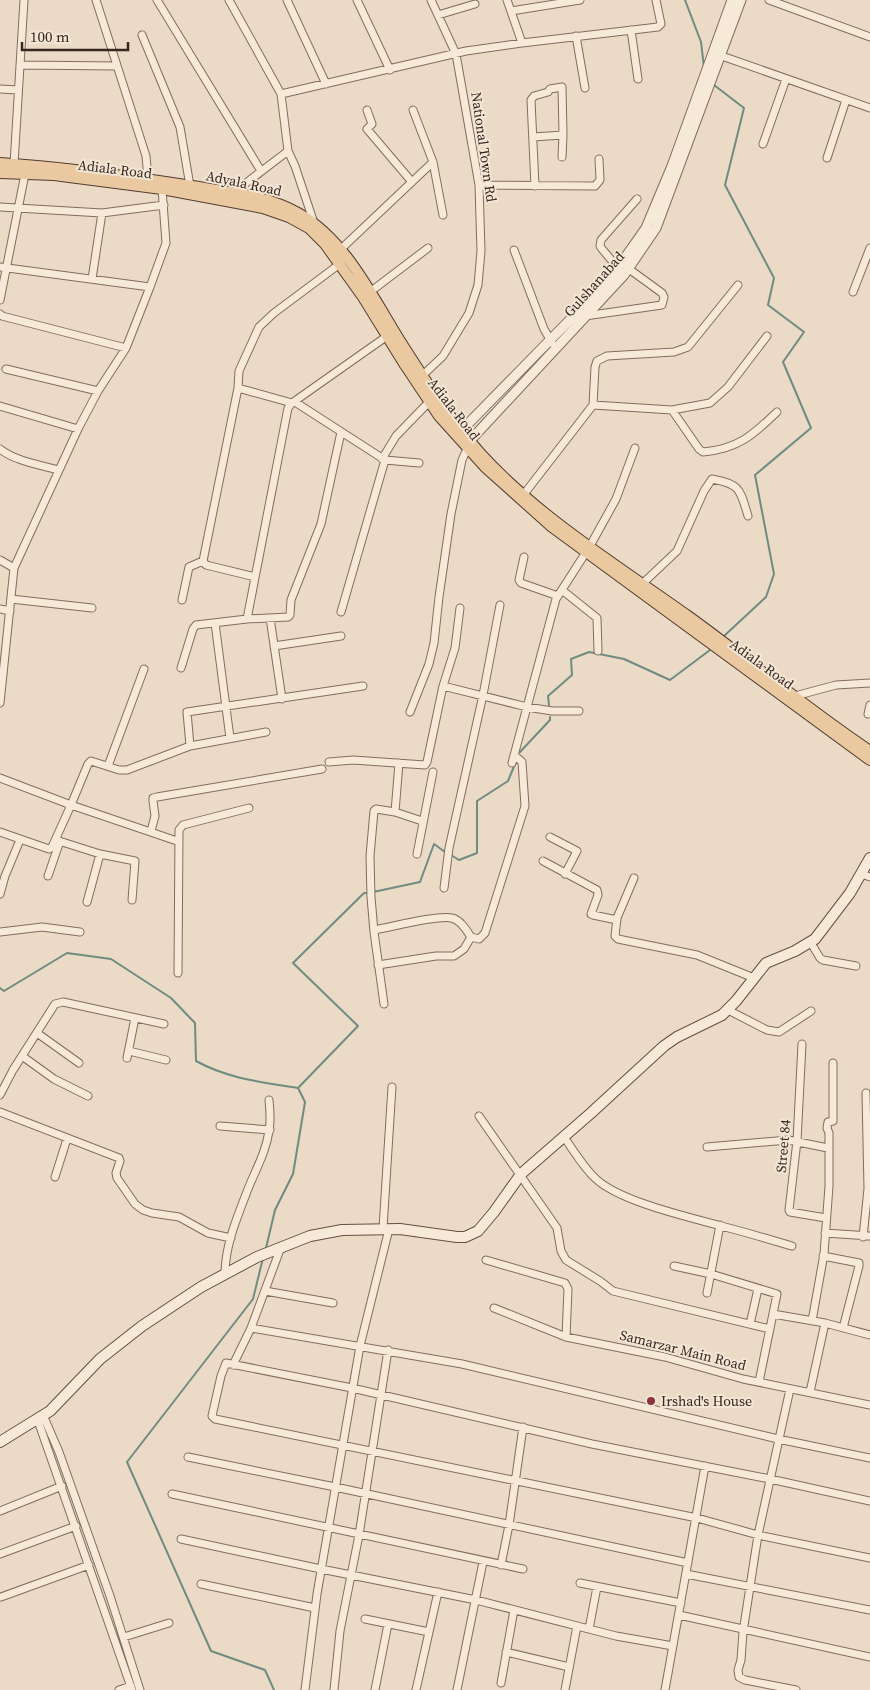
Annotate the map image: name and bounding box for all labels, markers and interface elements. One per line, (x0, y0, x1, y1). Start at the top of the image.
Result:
scale bar (22, 20, 129, 52)
text: 100 m (30, 26, 70, 47)
street label: National Town Rd (466, 91, 502, 203)
street label: Adiala Road (77, 155, 153, 183)
street label: Adyala Road (204, 165, 284, 201)
street label: Gulshanabad (559, 247, 629, 321)
street label: Adiala Road (423, 374, 485, 445)
street label: Adiala Road (726, 634, 798, 694)
street label: Street 84 (771, 1119, 795, 1173)
street label: Samarzar Main Road (618, 1325, 748, 1375)
place label: Irshad's House (661, 1391, 752, 1411)
marker: Irshad's House (645, 1395, 657, 1407)

